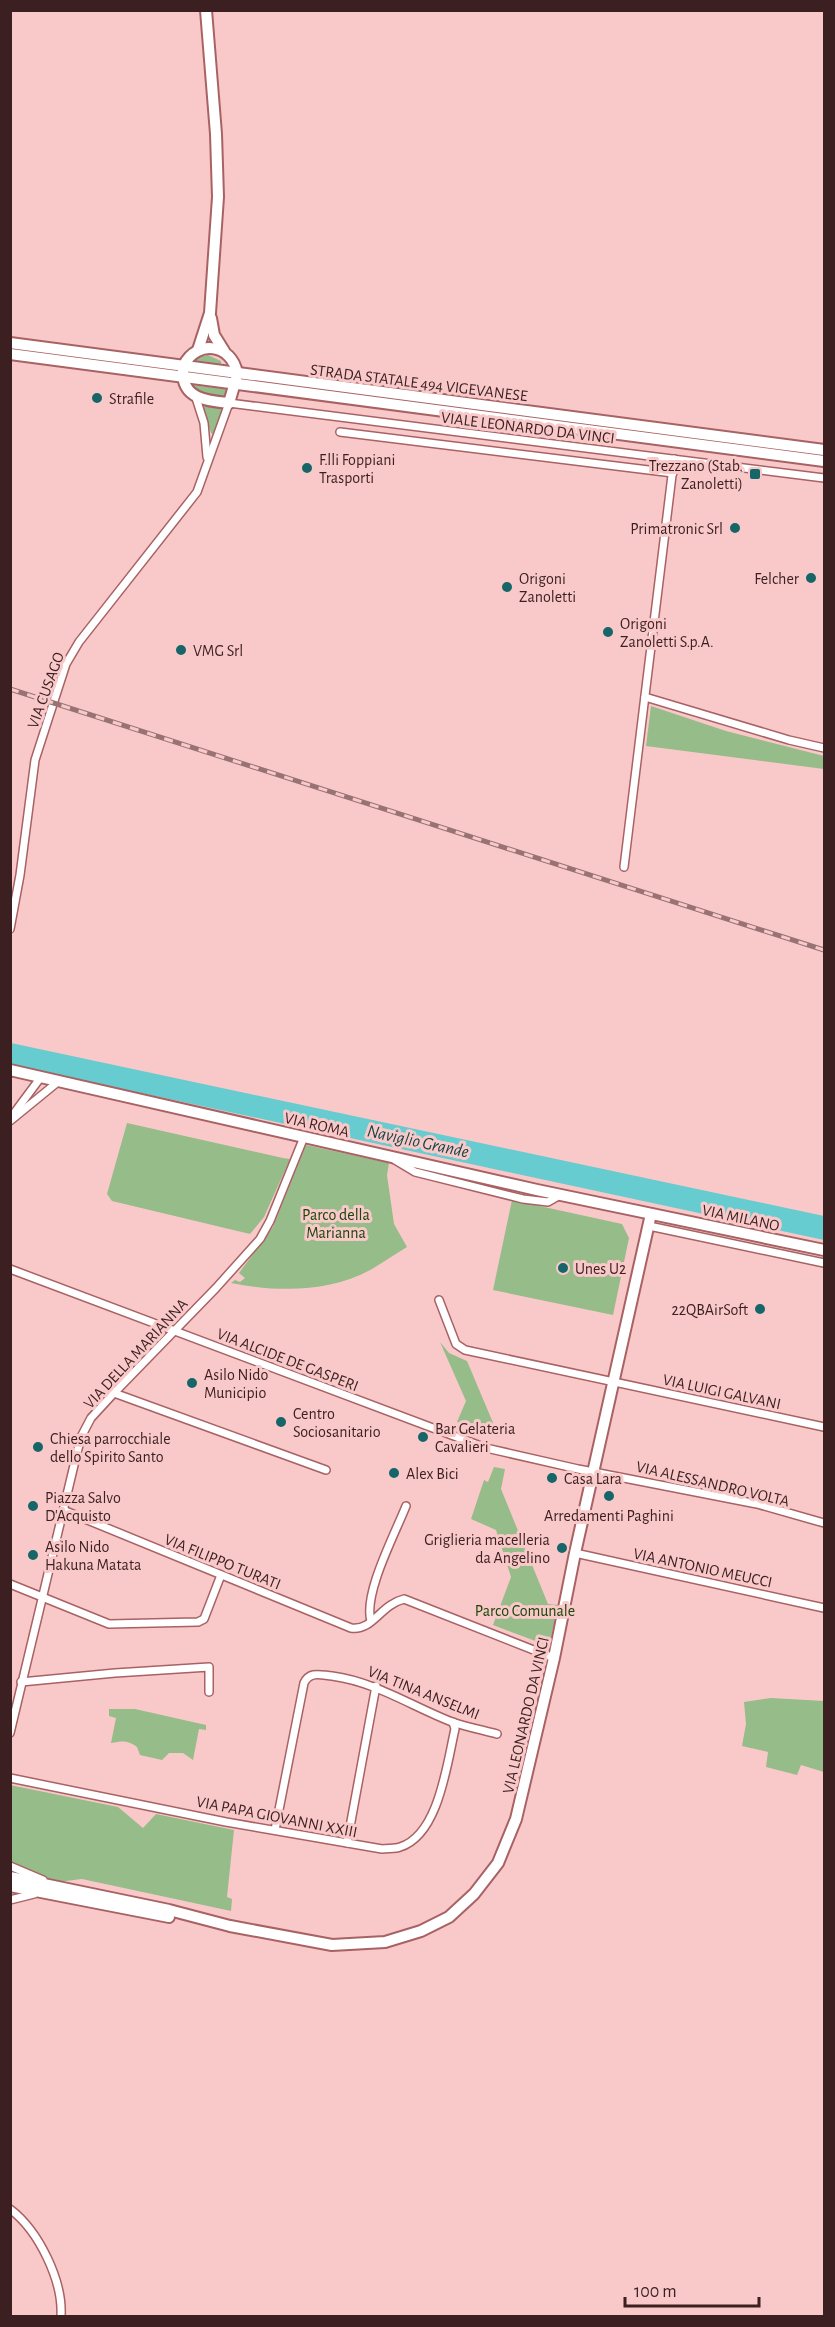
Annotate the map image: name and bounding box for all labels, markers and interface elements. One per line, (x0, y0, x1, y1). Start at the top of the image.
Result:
street label: STRADA STATALE 494 VIGEVANESE (309, 362, 529, 404)
marker: Strafile (90, 391, 104, 405)
place label: Strafile (109, 391, 154, 407)
street label: VIALE LEONARDO DA VINCI (440, 409, 616, 447)
place label: F.lli Foppiani Trasporti (319, 452, 395, 486)
place label: Trezzano (Stab. Zanoletti) (649, 458, 743, 492)
marker: F.lli Foppiani Trasporti (300, 461, 314, 475)
marker: Trezzano (Stab. Zanoletti) (748, 467, 762, 481)
place label: Primatronic Srl (630, 521, 723, 537)
marker: Primatronic Srl (728, 521, 742, 535)
place label: Origoni Zanoletti (519, 571, 576, 605)
place label: Felcher (754, 571, 800, 587)
marker: Felcher (804, 571, 818, 585)
marker: Origoni Zanoletti (500, 580, 514, 594)
place label: Origoni Zanoletti S.p.A. (620, 616, 714, 650)
marker: Origoni Zanoletti S.p.A. (601, 625, 615, 639)
marker: VMG Srl (174, 643, 188, 657)
place label: VMG Srl (193, 643, 243, 659)
street label: VIA CUSAGO (25, 650, 67, 731)
street label: VIA ROMA (283, 1110, 351, 1140)
water label: Naviglio Grande (365, 1122, 470, 1162)
street label: VIA MILANO (701, 1202, 781, 1234)
park label: Parco della Marianna (302, 1207, 370, 1241)
marker: Unes U2 (556, 1261, 570, 1275)
place label: Unes U2 (575, 1261, 626, 1277)
street label: VIA DELLA MARIANNA (81, 1296, 191, 1412)
place label: 22QBAirSoft (671, 1302, 748, 1319)
marker: 22QBAirSoft (753, 1302, 767, 1316)
street label: VIA ALCIDE DE GASPERI (215, 1326, 361, 1394)
place label: Asilo Nido Municipio (204, 1367, 269, 1401)
street label: VIA LUIGI GALVANI (661, 1372, 782, 1412)
marker: Asilo Nido Municipio (185, 1376, 199, 1390)
place label: Centro Sociosanitario (293, 1406, 381, 1440)
marker: Centro Sociosanitario (274, 1415, 288, 1429)
place label: Bar Gelateria Cavalieri (435, 1421, 515, 1455)
marker: Bar Gelateria Cavalieri (416, 1430, 430, 1444)
place label: Chiesa parrocchiale dello Spirito Santo (50, 1431, 171, 1465)
marker: Chiesa parrocchiale dello Spirito Santo (31, 1440, 45, 1454)
street label: VIA ALESSANDRO VOLTA (635, 1459, 791, 1509)
marker: Alex Bici (387, 1466, 401, 1480)
place label: Alex Bici (406, 1466, 459, 1482)
marker: Casa Lara (545, 1471, 559, 1485)
place label: Casa Lara (564, 1471, 622, 1487)
marker: Arredamenti Paghini (602, 1489, 616, 1503)
place label: Piazza Salvo D'Acquisto (45, 1490, 121, 1524)
marker: Piazza Salvo D'Acquisto (26, 1499, 40, 1513)
place label: Arredamenti Paghini (544, 1508, 674, 1524)
street label: VIA FILIPPO TURATI (162, 1531, 283, 1593)
place label: Griglieria macelleria da Angelino (424, 1532, 550, 1566)
place label: Asilo Nido Hakuna Matata (45, 1539, 141, 1573)
marker: Griglieria macelleria da Angelino (555, 1541, 569, 1555)
street label: VIA ANTONIO MEUCCI (632, 1545, 774, 1591)
marker: Asilo Nido Hakuna Matata (26, 1548, 40, 1562)
park label: Parco Comunale (475, 1603, 575, 1619)
street label: VIA LEONARDO DA VINCI (500, 1635, 552, 1795)
street label: VIA TINA ANSELMI (365, 1663, 482, 1723)
street label: VIA PAPA GIOVANNI XXIII (195, 1794, 359, 1840)
scale bar (625, 2270, 758, 2308)
text: 100 m (634, 2283, 677, 2301)

